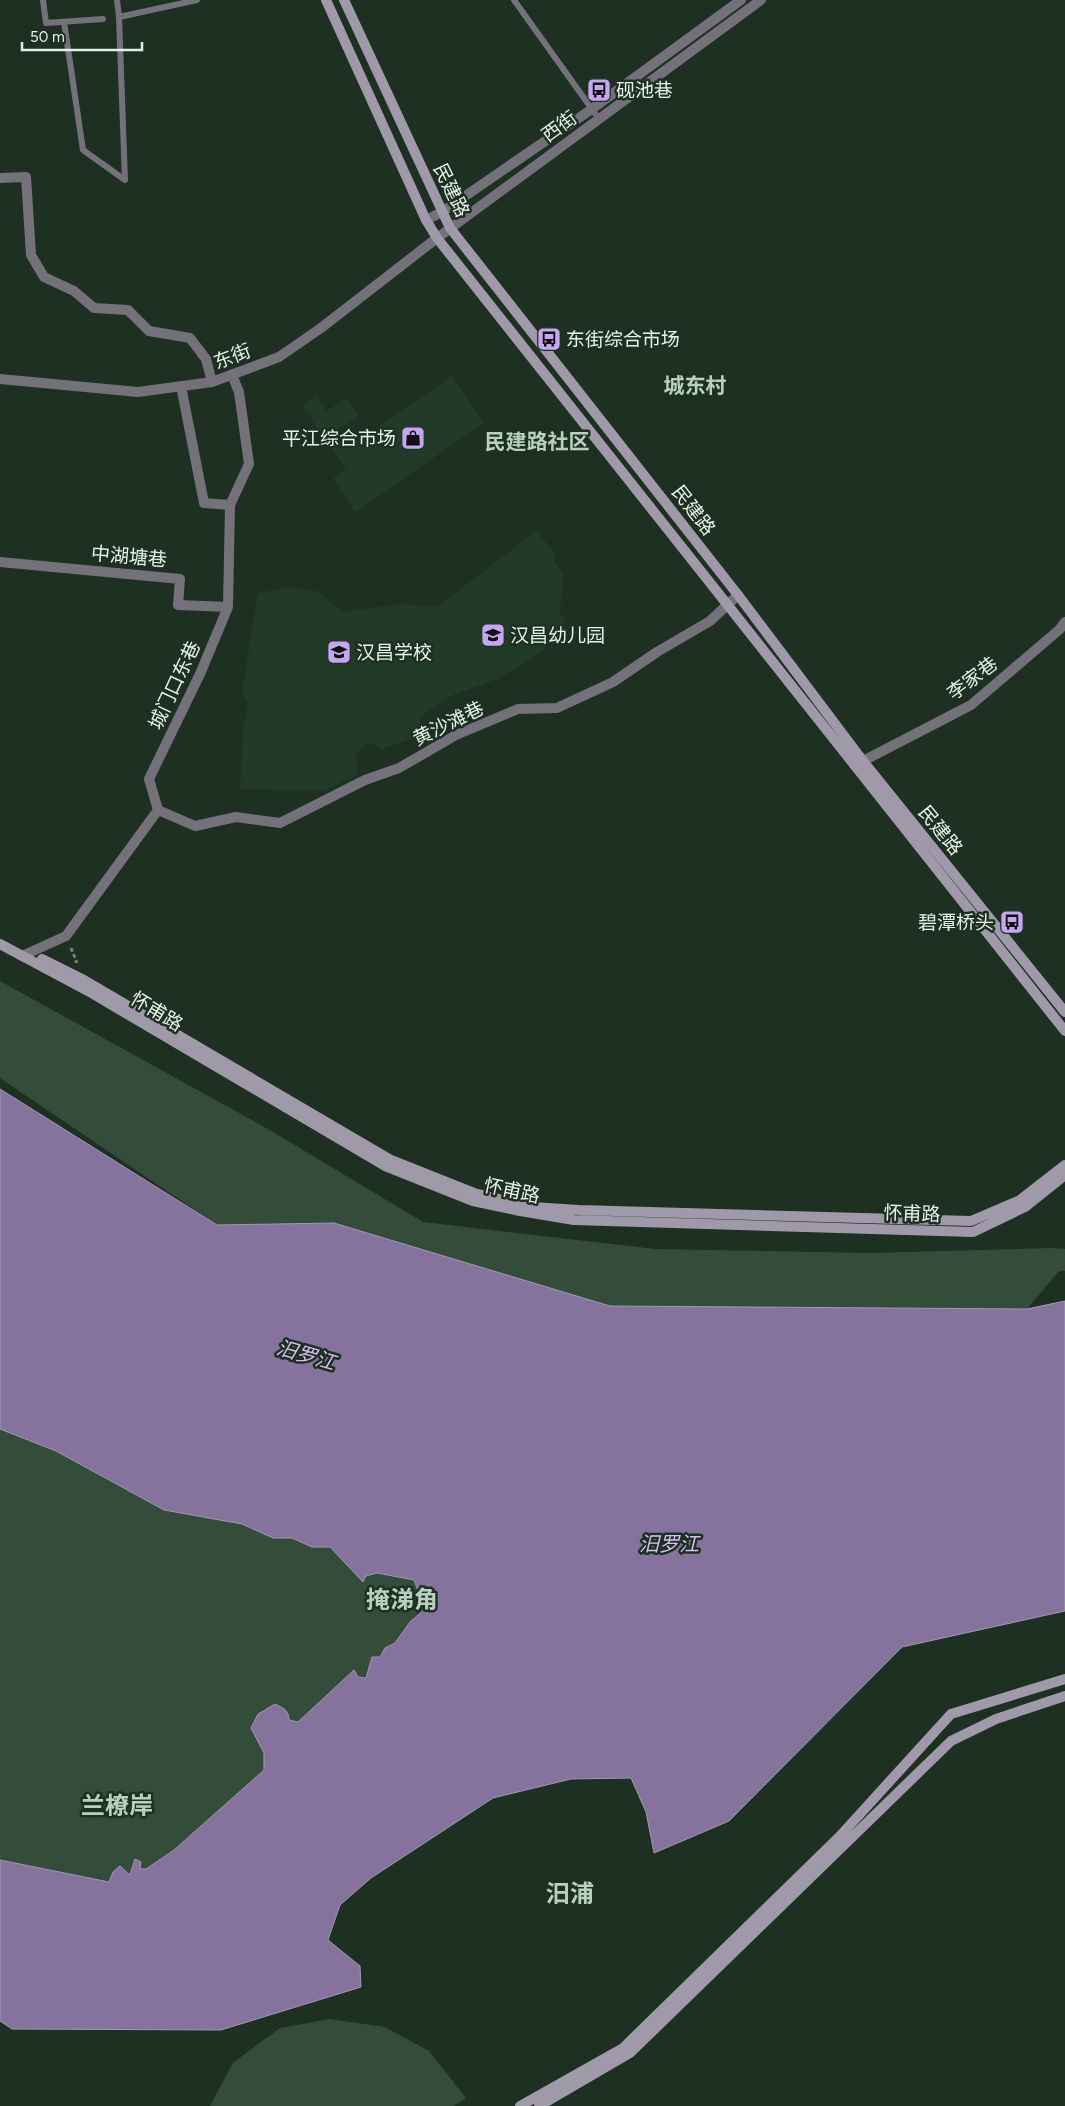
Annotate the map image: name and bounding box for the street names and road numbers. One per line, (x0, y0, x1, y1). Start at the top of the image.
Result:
street label: 西街 (537, 106, 581, 147)
street label: 民建路 (429, 160, 474, 221)
street label: 东街 (210, 339, 254, 374)
street label: 民建路 (667, 481, 720, 540)
street label: 中湖塘巷 (90, 542, 168, 571)
street label: 城门口东巷 (144, 637, 205, 733)
street label: 李家巷 (943, 652, 1002, 705)
street label: 黄沙滩巷 (409, 696, 487, 750)
street label: 民建路 (914, 801, 967, 860)
street label: 怀甫路 (126, 987, 187, 1036)
street label: 怀甫路 (482, 1173, 542, 1208)
street label: 怀甫路 (883, 1201, 941, 1226)

